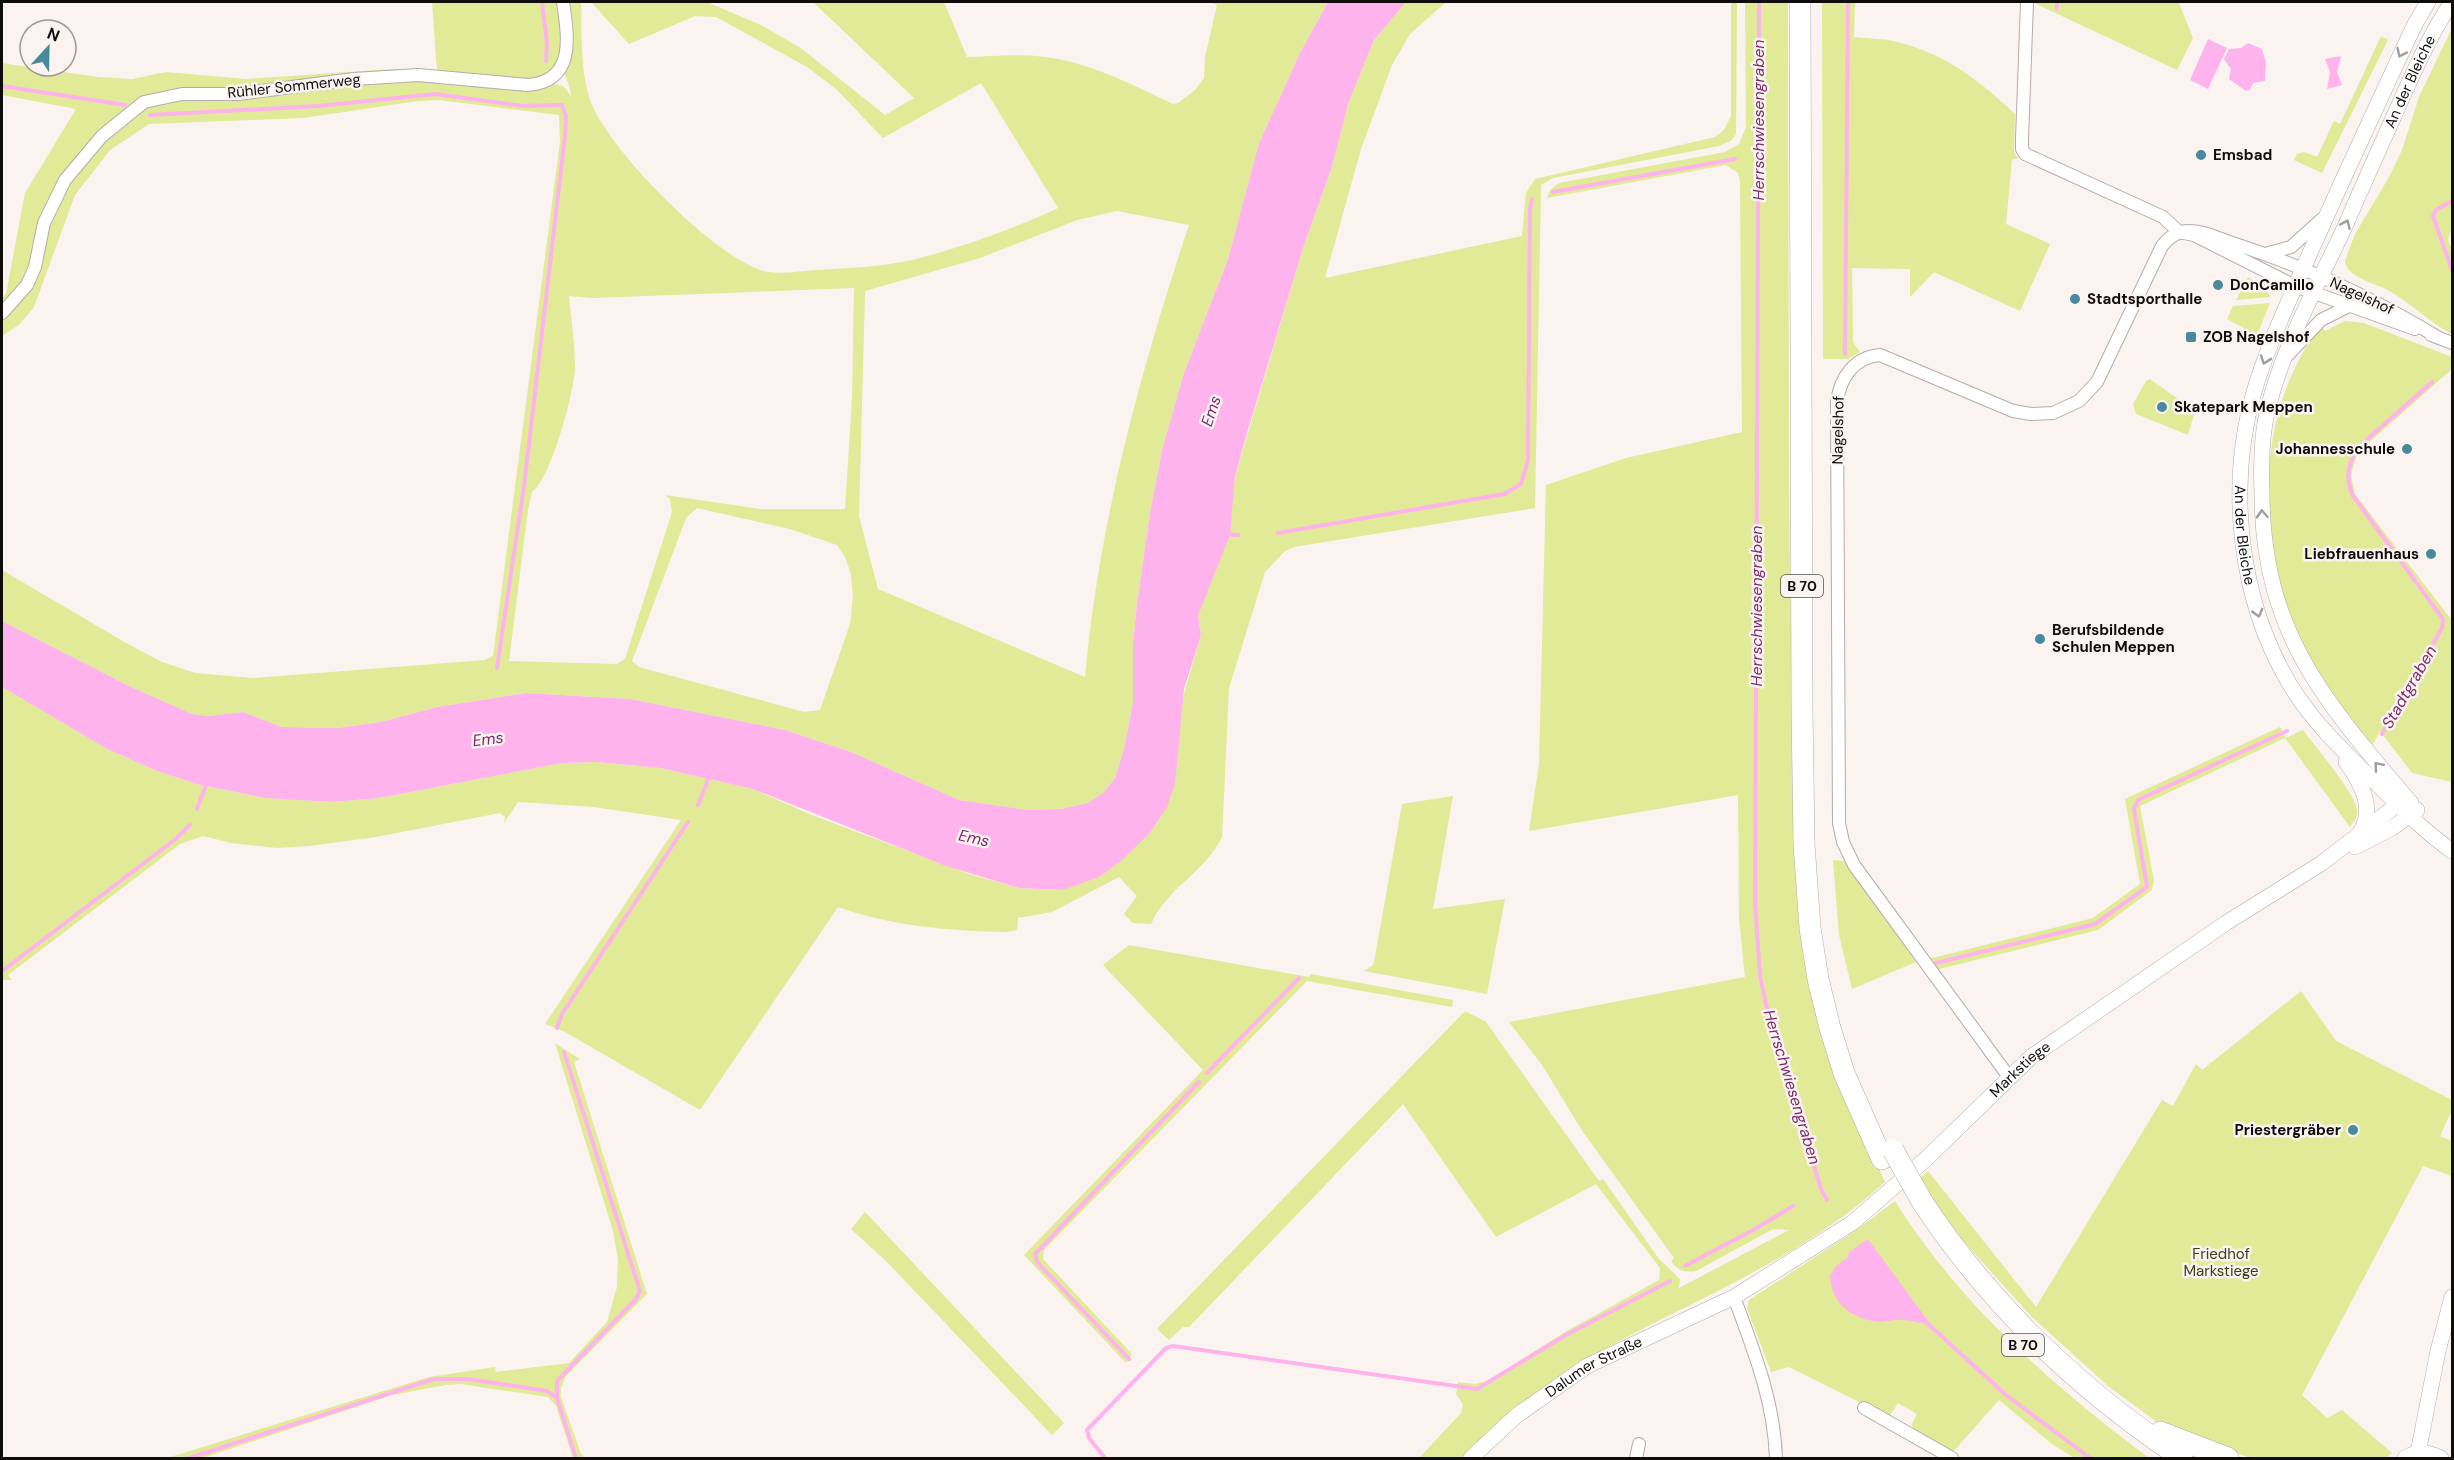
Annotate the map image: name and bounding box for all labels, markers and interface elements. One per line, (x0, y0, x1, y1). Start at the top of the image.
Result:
north arrow (18, 18, 78, 78)
text: N (44, 23, 63, 46)
street label: An der Bleiche (2380, 32, 2440, 131)
water label: Herrschwiesengraben (1748, 40, 1769, 200)
one-way arrow (2397, 47, 2409, 58)
street label: Rühler Sommerweg (226, 69, 362, 103)
place label: Emsbad (2213, 145, 2272, 165)
marker: Emsbad (2194, 148, 2208, 162)
one-way arrow (2339, 219, 2351, 230)
street label: Nagelshof (2327, 272, 2397, 320)
place label: DonCamillo (2230, 275, 2314, 295)
marker: DonCamillo (2211, 278, 2225, 292)
place label: Stadtsporthalle (2087, 289, 2202, 309)
marker: Stadtsporthalle (2068, 292, 2082, 306)
place label: ZOB Nagelshof (2203, 327, 2310, 347)
marker: ZOB Nagelshof (2184, 330, 2198, 344)
one-way arrow (2260, 354, 2272, 364)
water label: Ems (1196, 393, 1226, 429)
street label: Nagelshof (1827, 396, 1849, 464)
place label: Skatepark Meppen (2174, 397, 2313, 417)
marker: Skatepark Meppen (2155, 400, 2169, 414)
place label: Johannesschule (2276, 439, 2395, 459)
marker: Johannesschule (2400, 442, 2414, 456)
street label: An der Bleiche (2230, 485, 2260, 587)
one-way arrow (2256, 509, 2269, 518)
water label: Herrschwiesengraben (1746, 526, 1767, 686)
place label: Liebfrauenhaus (2304, 544, 2419, 564)
marker: Liebfrauenhaus (2424, 547, 2438, 561)
road number: B 70 (1781, 575, 1823, 597)
one-way arrow (2251, 607, 2263, 618)
place label: Berufsbildende Schulen Meppen (2052, 620, 2175, 657)
marker: Berufsbildende Schulen Meppen (2033, 632, 2047, 646)
water label: Stadtgraben (2377, 642, 2441, 732)
water label: Ems (471, 727, 505, 751)
one-way arrow (2374, 762, 2385, 773)
water label: Ems (957, 825, 991, 851)
water label: Herrschwiesengraben (1758, 1007, 1826, 1167)
street label: Markstiege (1985, 1037, 2054, 1102)
place label: Priestergräber (2235, 1120, 2341, 1140)
marker: Priestergräber (2346, 1123, 2360, 1137)
park label: Friedhof Markstiege (2183, 1244, 2259, 1281)
street label: Dalumer Straße (1541, 1332, 1645, 1402)
road number: B 70 (2002, 1334, 2044, 1356)

